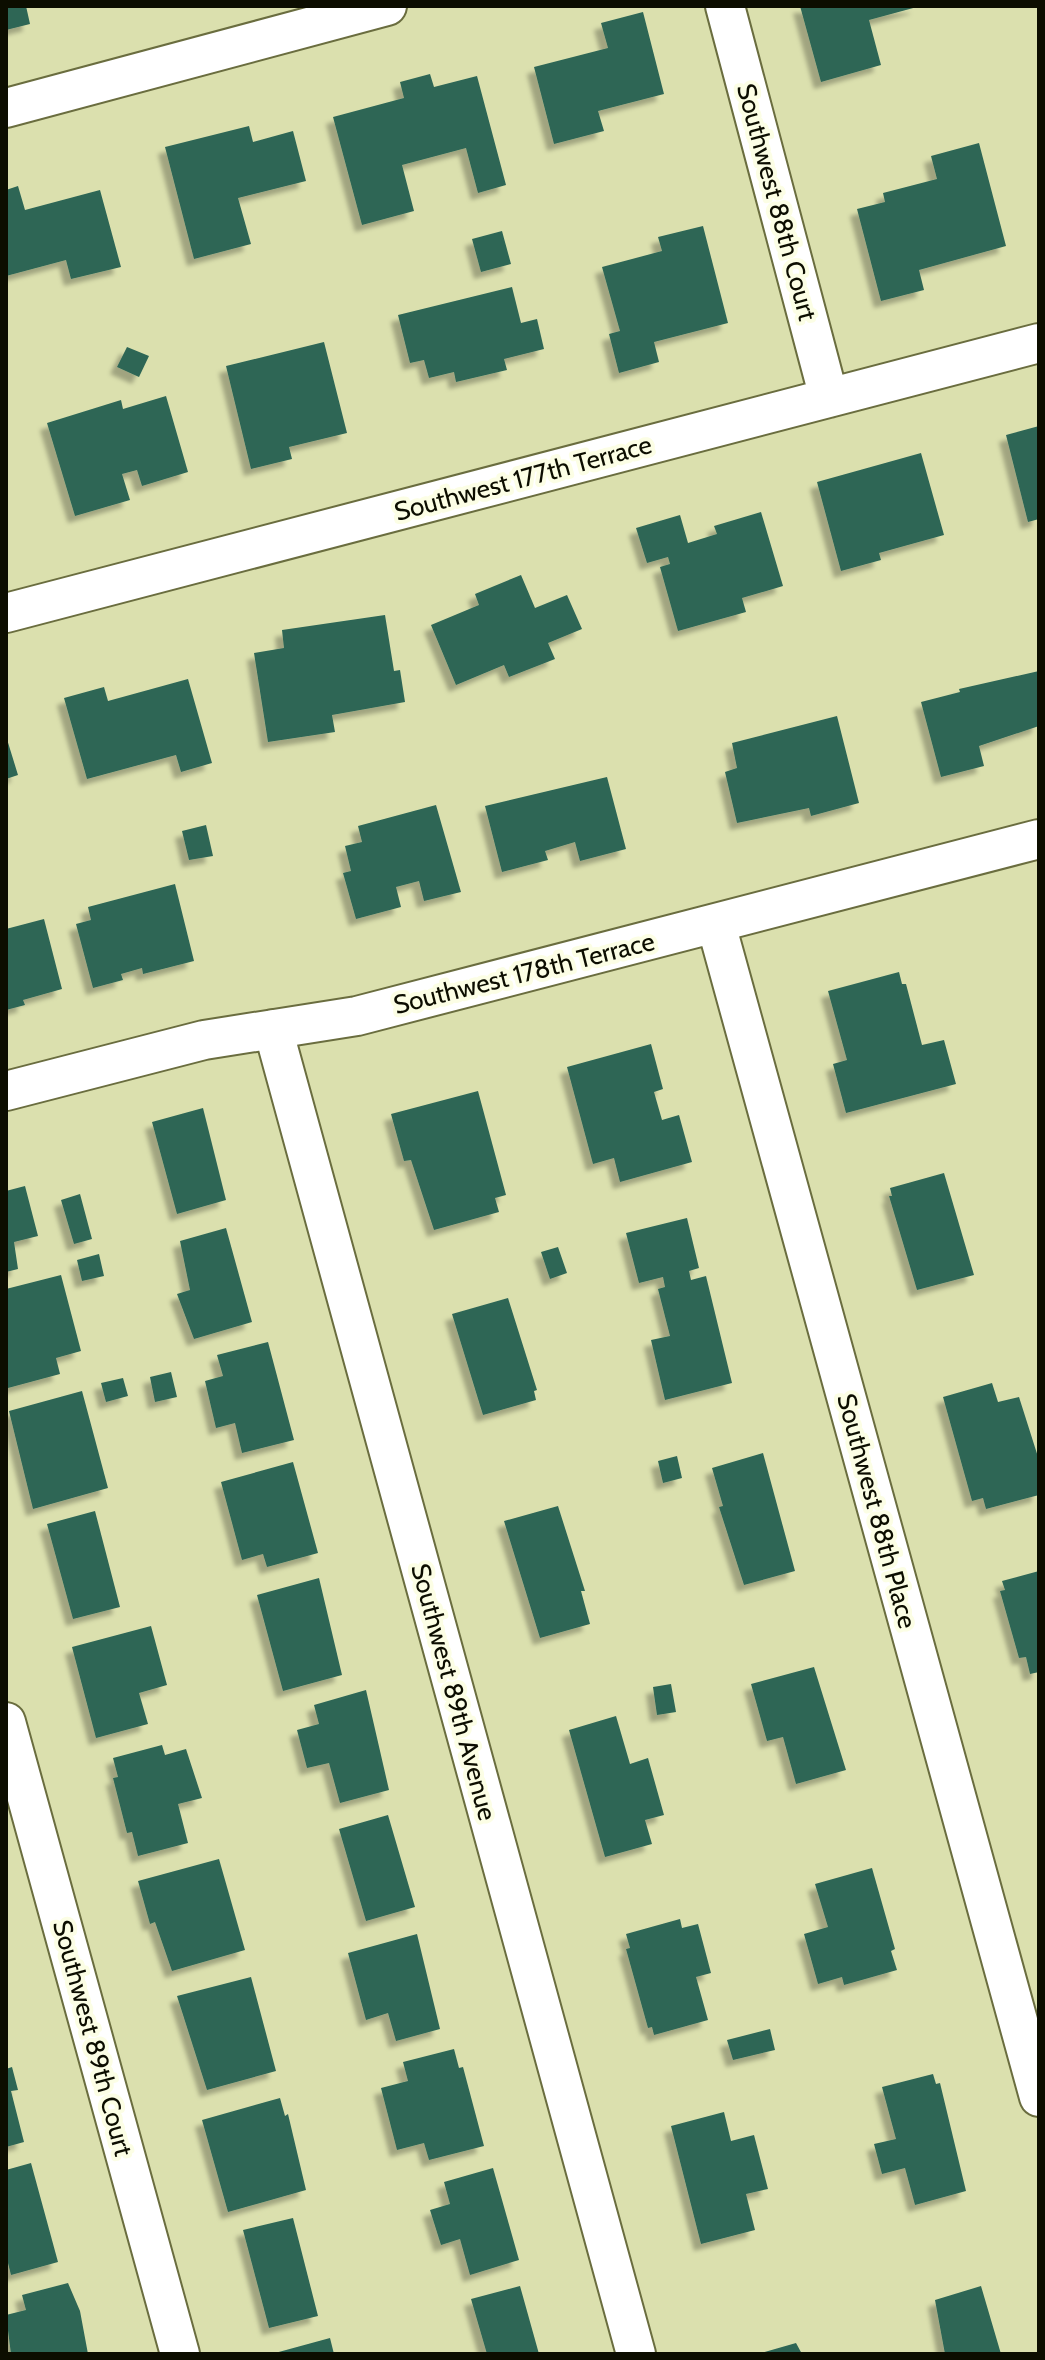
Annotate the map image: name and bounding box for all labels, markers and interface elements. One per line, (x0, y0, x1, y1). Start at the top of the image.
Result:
street label: Southwest 88th Court (730, 80, 824, 324)
street label: Southwest 177th Terrace (391, 428, 655, 528)
street label: Southwest 178th Terrace (390, 925, 658, 1021)
street label: Southwest 88th Place (830, 1390, 924, 1632)
street label: Southwest 89th Avenue (404, 1560, 504, 1824)
street label: Southwest 89th Court (46, 1917, 140, 2160)

